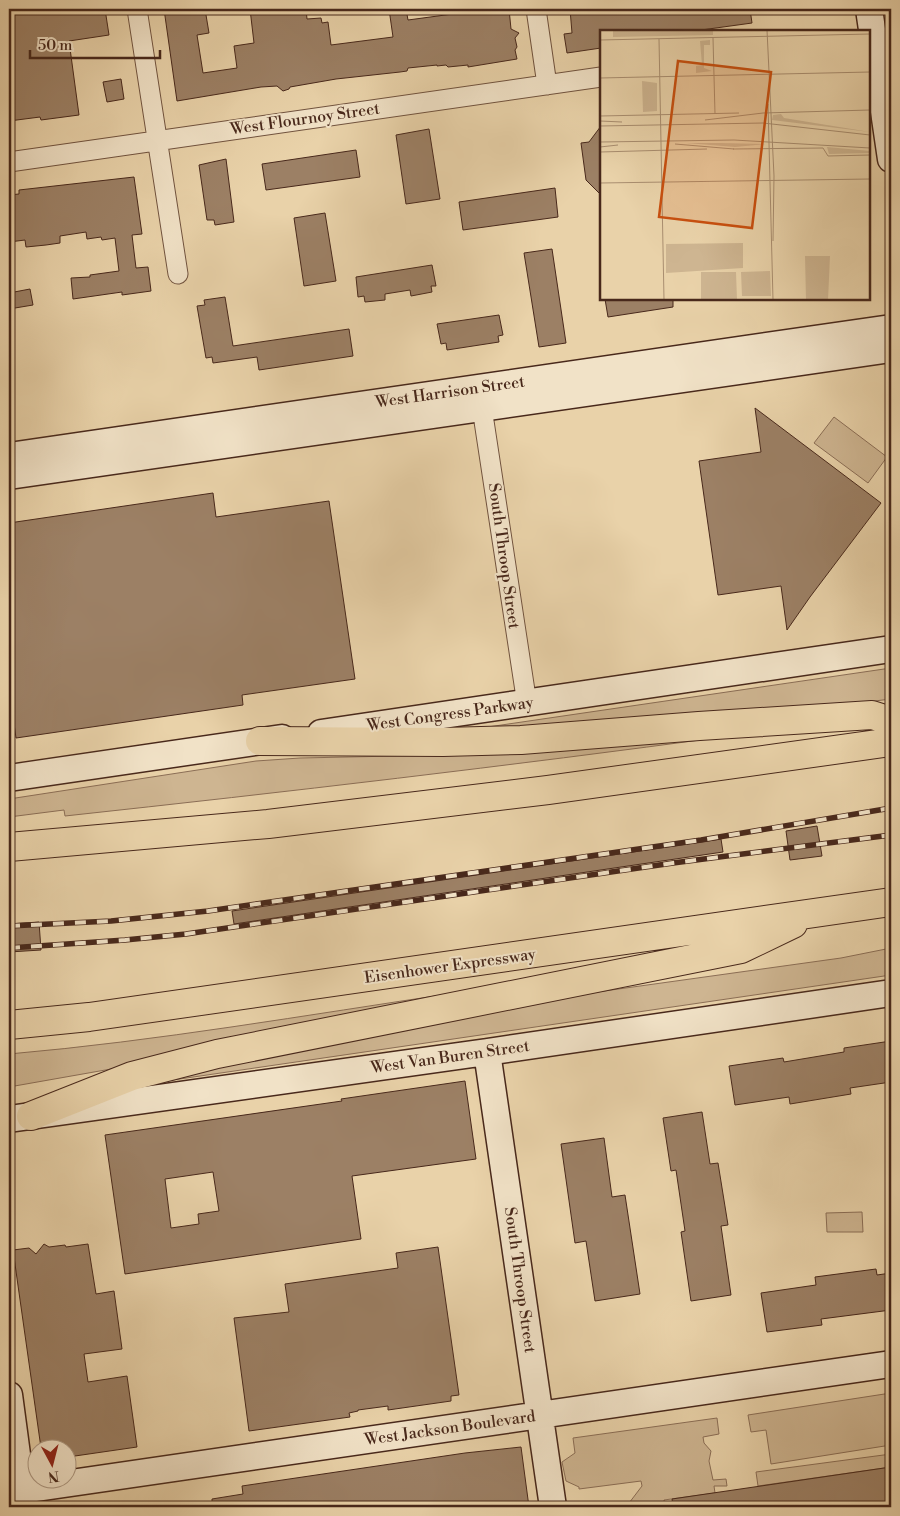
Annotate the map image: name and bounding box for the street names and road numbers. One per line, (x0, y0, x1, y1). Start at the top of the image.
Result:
street label: West Flournoy Street (228, 99, 381, 140)
street label: West Harrison Street (373, 372, 526, 413)
street label: South Throop Street (484, 482, 524, 631)
street label: West Congress Parkway (364, 692, 535, 736)
street label: Eisenhower Expressway (363, 944, 537, 988)
street label: West Van Buren Street (368, 1036, 531, 1078)
street label: South Throop Street (500, 1206, 540, 1355)
street label: West Jackson Boulevard (362, 1406, 537, 1450)

